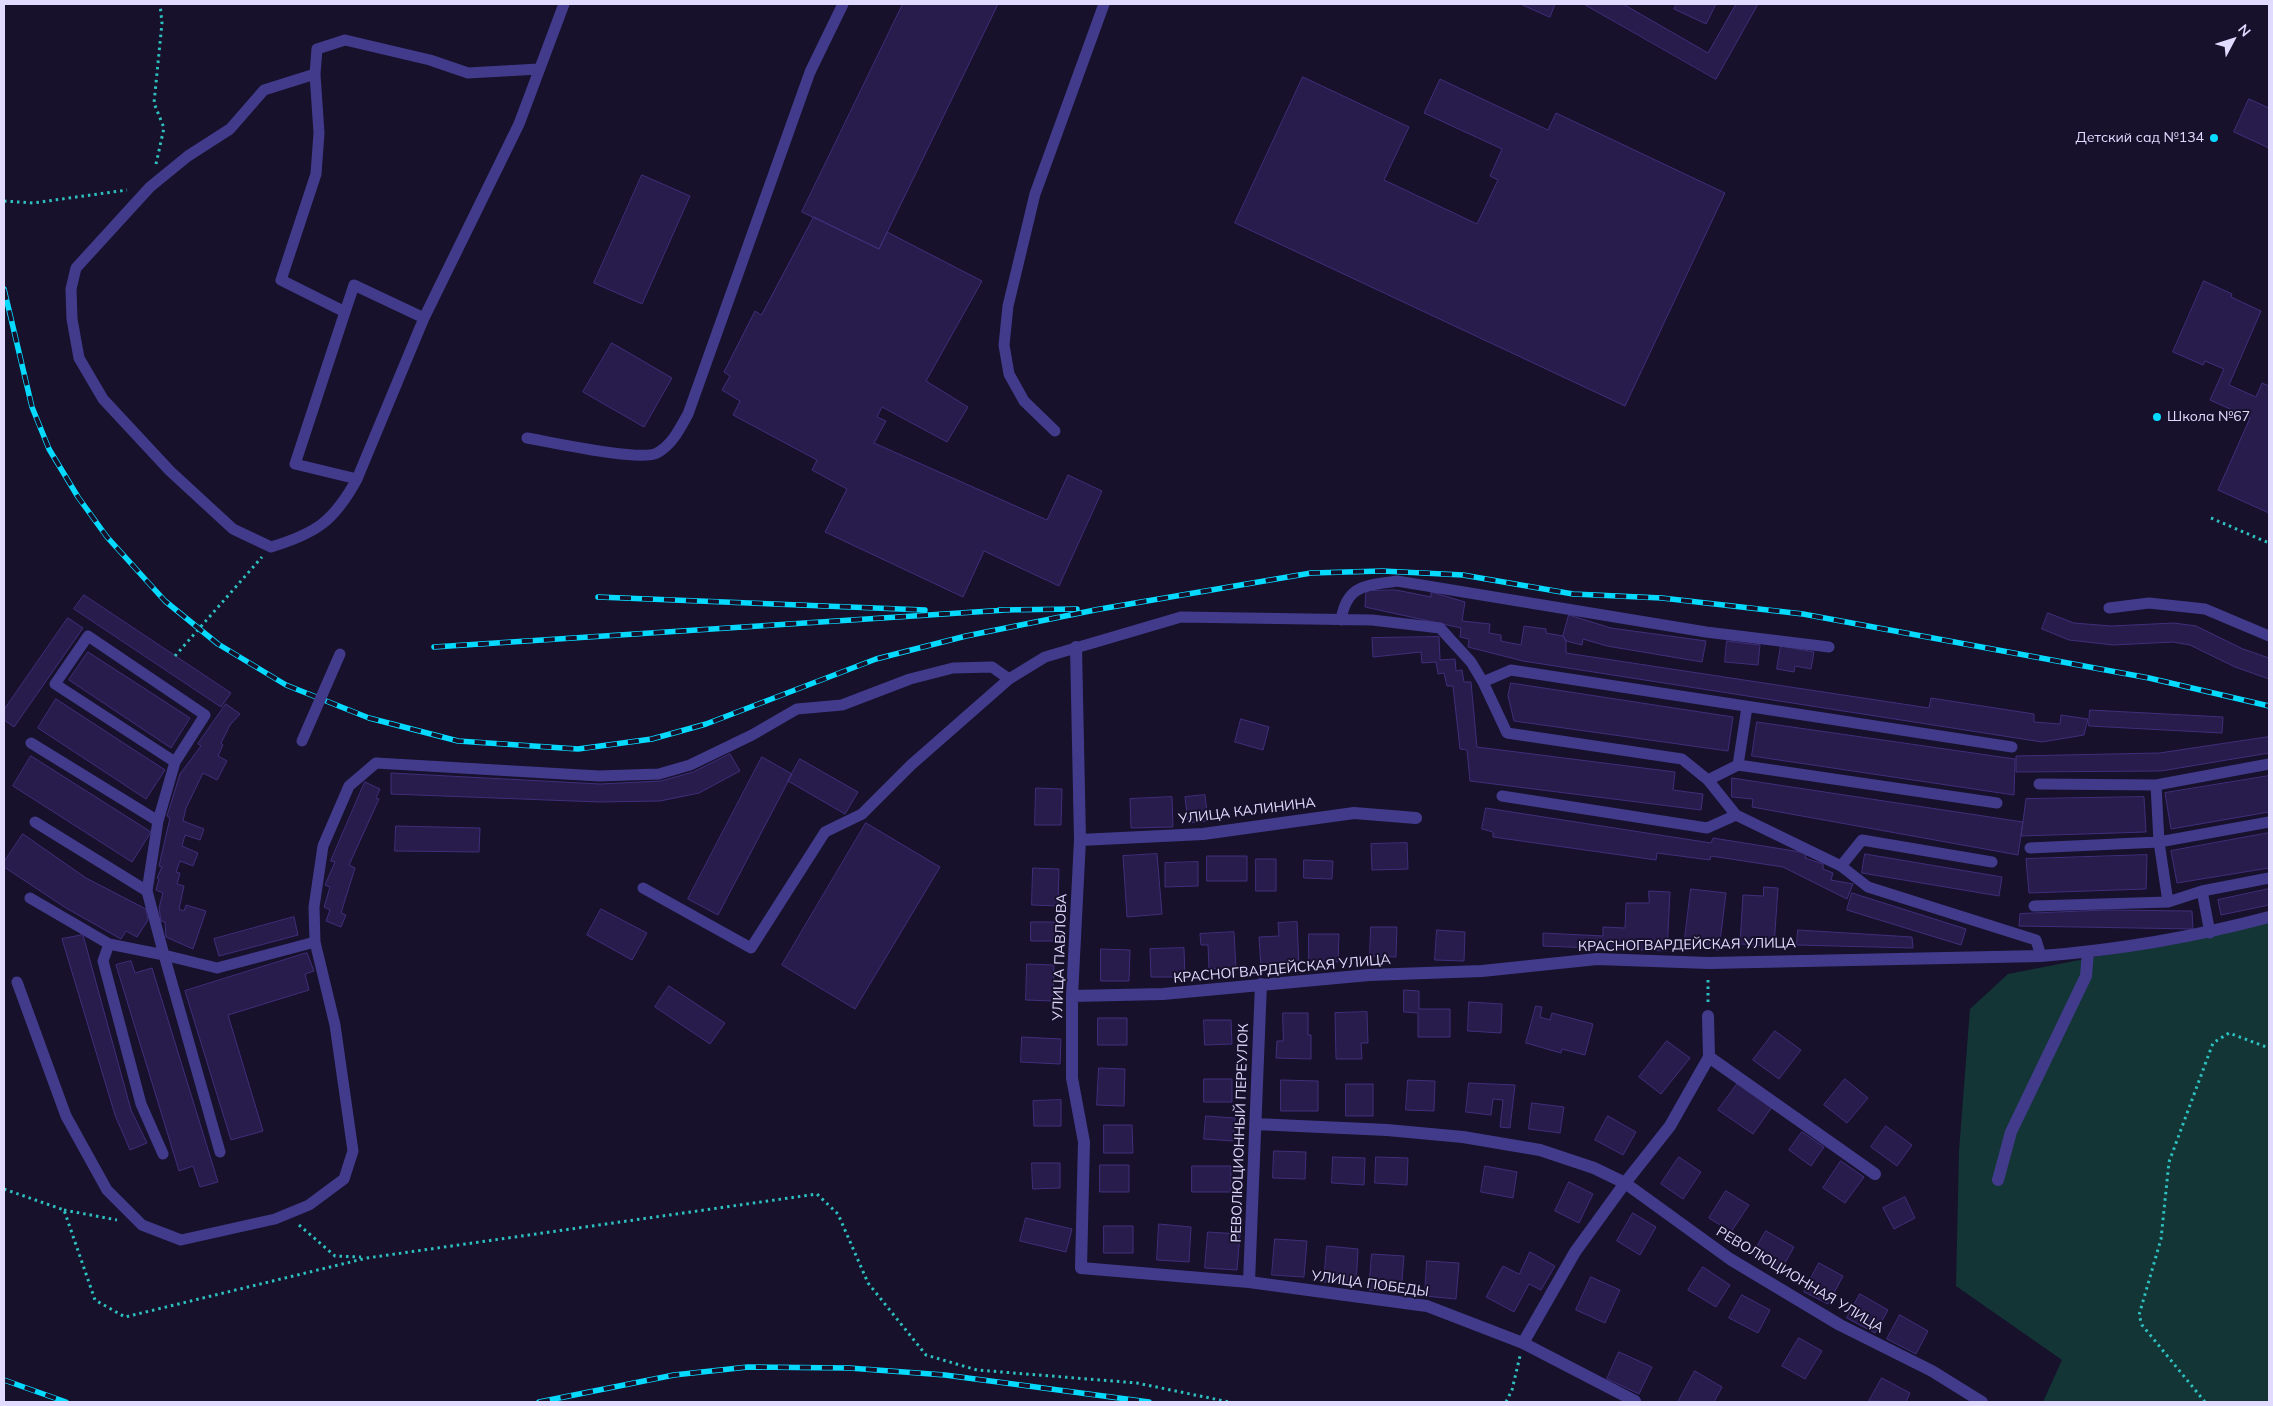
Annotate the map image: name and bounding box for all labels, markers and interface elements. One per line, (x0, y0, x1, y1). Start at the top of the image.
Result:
north arrow (2208, 15, 2258, 65)
text: N (2234, 21, 2255, 40)
place label: Детский сад №134 (2076, 130, 2204, 146)
marker: Детский сад №134 (2208, 132, 2220, 144)
place label: Школа №67 (2167, 409, 2250, 425)
marker: Школа №67 (2151, 411, 2163, 423)
street label: УЛИЦА КАЛИНИНА (1177, 794, 1317, 828)
street label: УЛИЦА ПАВЛОВА (1049, 893, 1071, 1021)
street label: КРАСНОГВАРДЕЙСКАЯ УЛИЦА (1578, 935, 1796, 955)
street label: КРАСНОГВАРДЕЙСКАЯ УЛИЦА (1173, 951, 1391, 987)
street label: РЕВОЛЮЦИОННЫЙ ПЕРЕУЛОК (1228, 1023, 1252, 1243)
street label: РЕВОЛЮЦИОННАЯ УЛИЦА (1713, 1223, 1887, 1337)
street label: УЛИЦА ПОБЕДЫ (1310, 1267, 1430, 1301)

